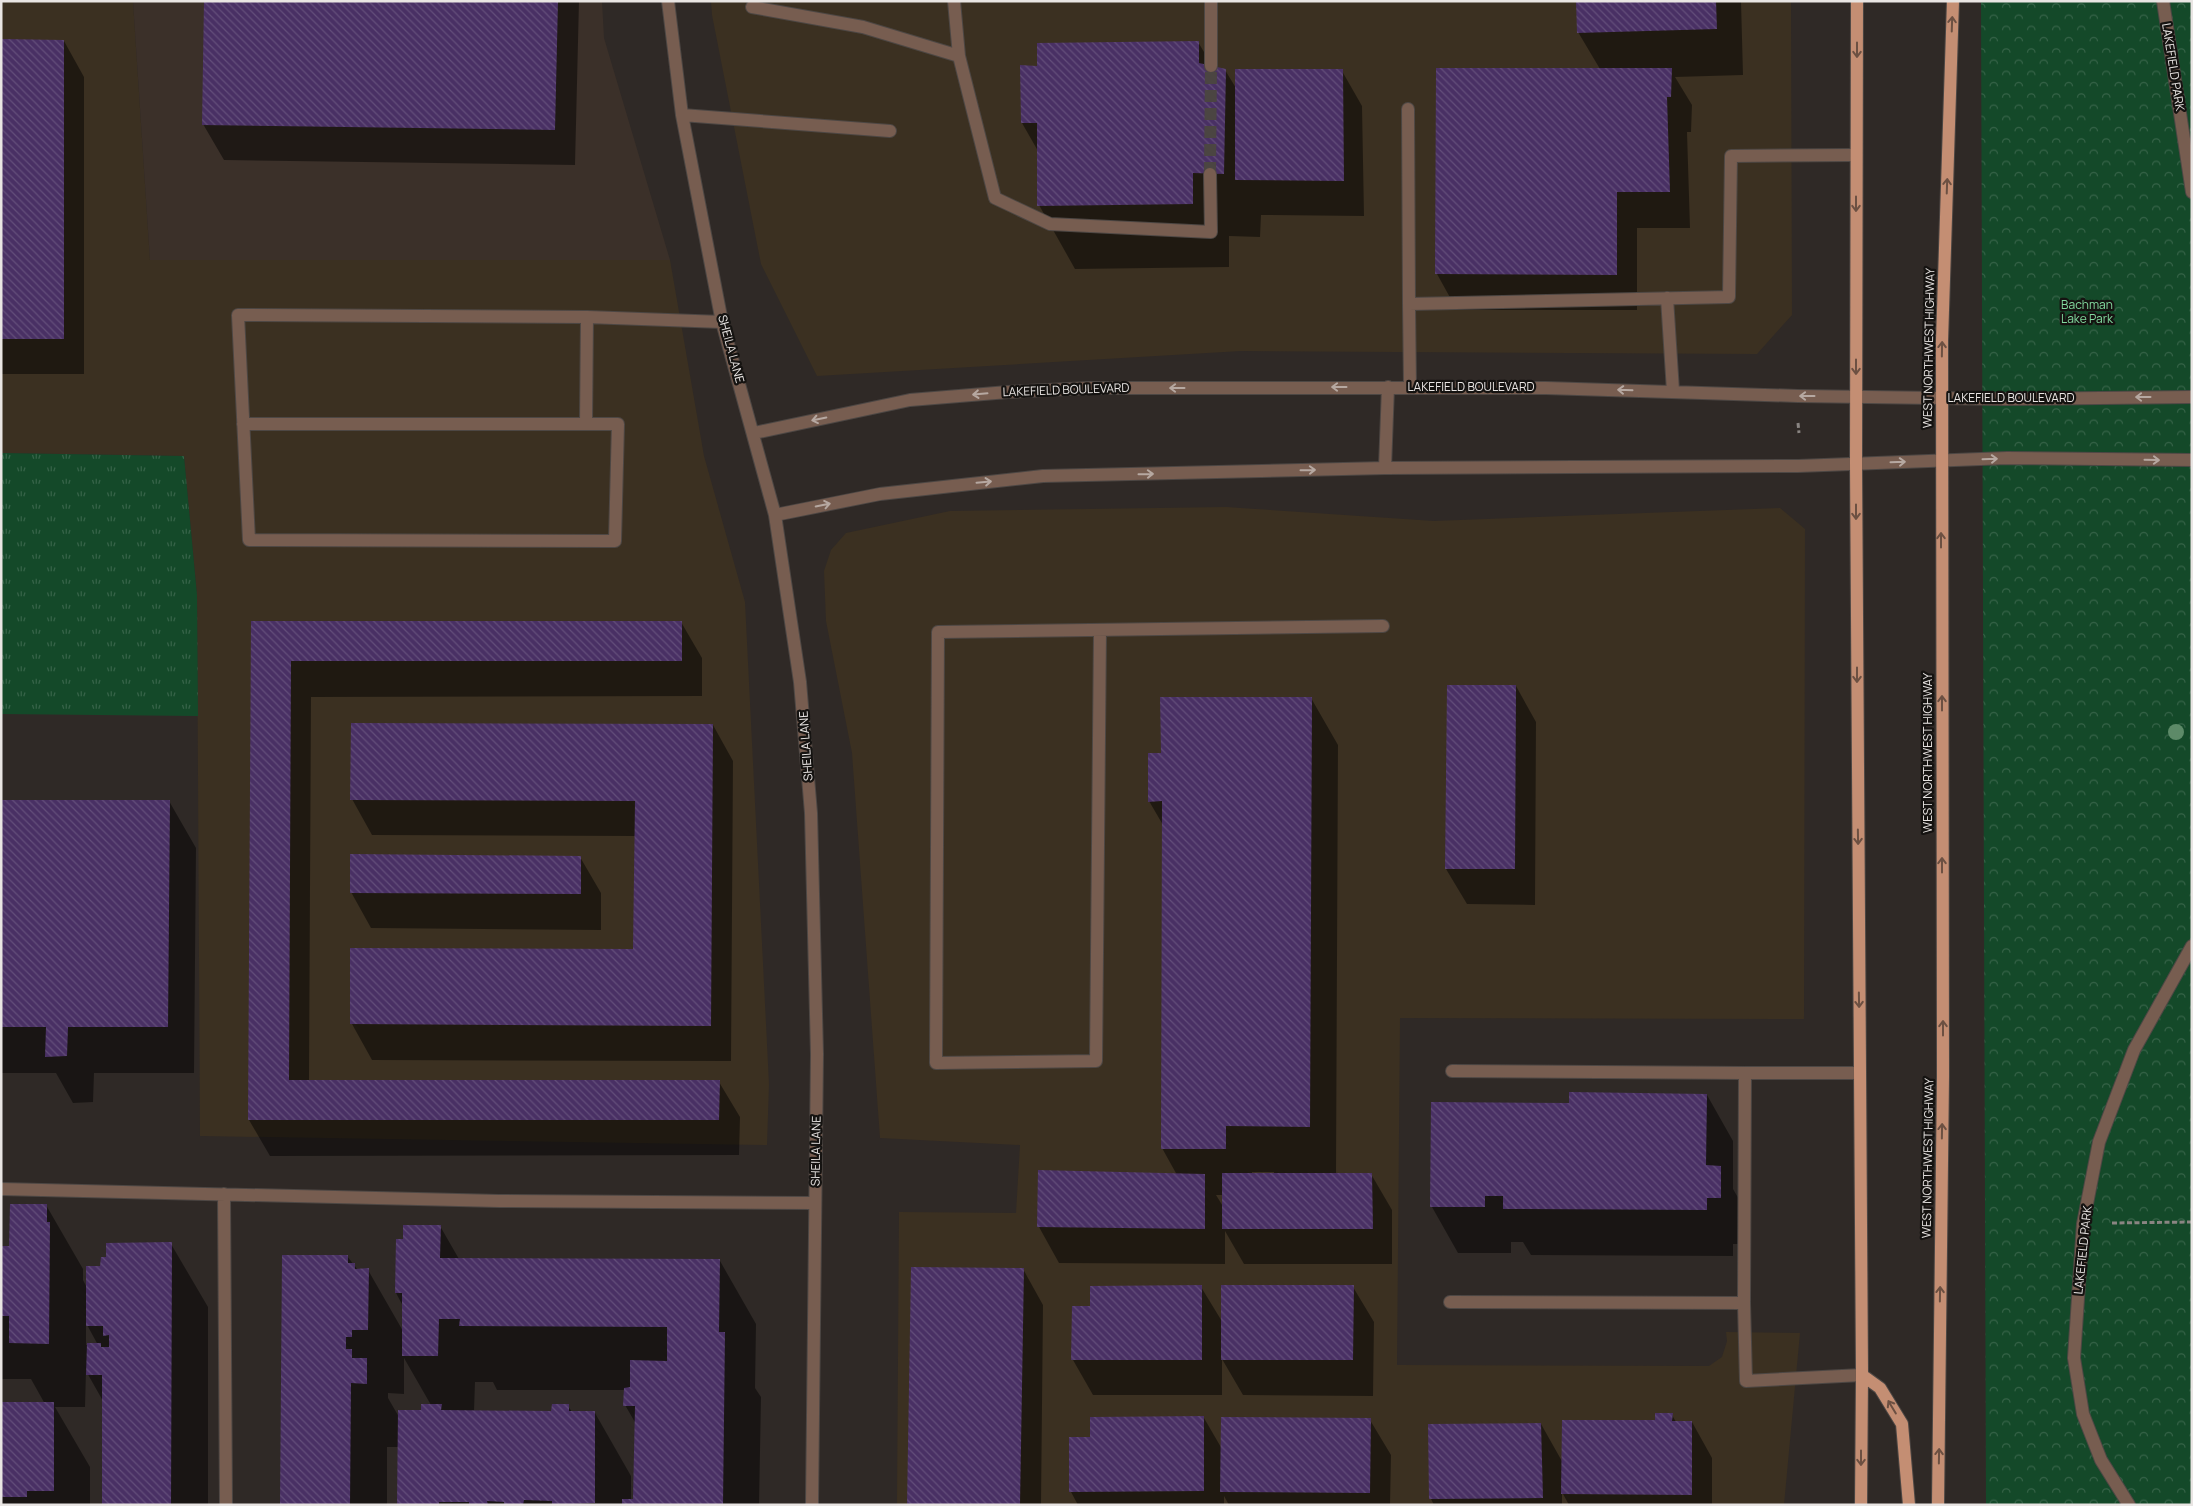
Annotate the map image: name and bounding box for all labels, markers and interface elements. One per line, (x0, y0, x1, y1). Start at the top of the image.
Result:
one-way arrow (1948, 16, 1957, 32)
street label: LAKEFIELD PARK (2158, 22, 2189, 113)
one-way arrow (1852, 42, 1862, 58)
one-way arrow (1942, 178, 1952, 194)
one-way arrow (1851, 196, 1861, 212)
street label: WEST NORTHWEST HIGHWAY (1919, 267, 1938, 428)
park label: Bachman Lake Park (2061, 296, 2114, 327)
street label: SHEILA LANE (714, 313, 749, 385)
one-way arrow (1937, 341, 1947, 357)
one-way arrow (1851, 358, 1861, 374)
street label: LAKEFIELD BOULEVARD (1407, 378, 1535, 395)
street label: LAKEFIELD BOULEVARD (1002, 379, 1130, 400)
one-way arrow (1332, 382, 1348, 392)
one-way arrow (1169, 383, 1186, 393)
one-way arrow (1617, 385, 1633, 395)
one-way arrow (972, 389, 988, 399)
street label: LAKEFIELD BOULEVARD (1947, 389, 2075, 406)
one-way arrow (1799, 391, 1816, 401)
one-way arrow (2135, 392, 2152, 402)
one-way arrow (812, 415, 828, 424)
one-way arrow (1982, 454, 1998, 463)
one-way arrow (2144, 455, 2160, 465)
one-way arrow (1890, 457, 1906, 467)
one-way arrow (1300, 465, 1316, 475)
one-way arrow (1138, 469, 1154, 479)
one-way arrow (975, 477, 991, 486)
one-way arrow (814, 500, 830, 510)
one-way arrow (1851, 504, 1861, 520)
one-way arrow (1936, 532, 1946, 548)
one-way arrow (1852, 666, 1862, 682)
street label: WEST NORTHWEST HIGHWAY (1919, 673, 1936, 833)
one-way arrow (1937, 695, 1947, 711)
street label: SHEILA LANE (795, 710, 816, 782)
one-way arrow (1853, 828, 1863, 845)
one-way arrow (1937, 857, 1947, 874)
one-way arrow (1854, 991, 1864, 1007)
one-way arrow (1938, 1020, 1948, 1036)
street label: WEST NORTHWEST HIGHWAY (1918, 1077, 1937, 1238)
street label: SHEILA LANE (806, 1116, 825, 1186)
one-way arrow (1938, 1123, 1947, 1139)
street label: LAKEFIELD PARK (2069, 1204, 2096, 1295)
one-way arrow (1936, 1286, 1945, 1302)
one-way arrow (1886, 1400, 1896, 1414)
one-way arrow (1934, 1448, 1943, 1464)
one-way arrow (1856, 1450, 1866, 1466)

